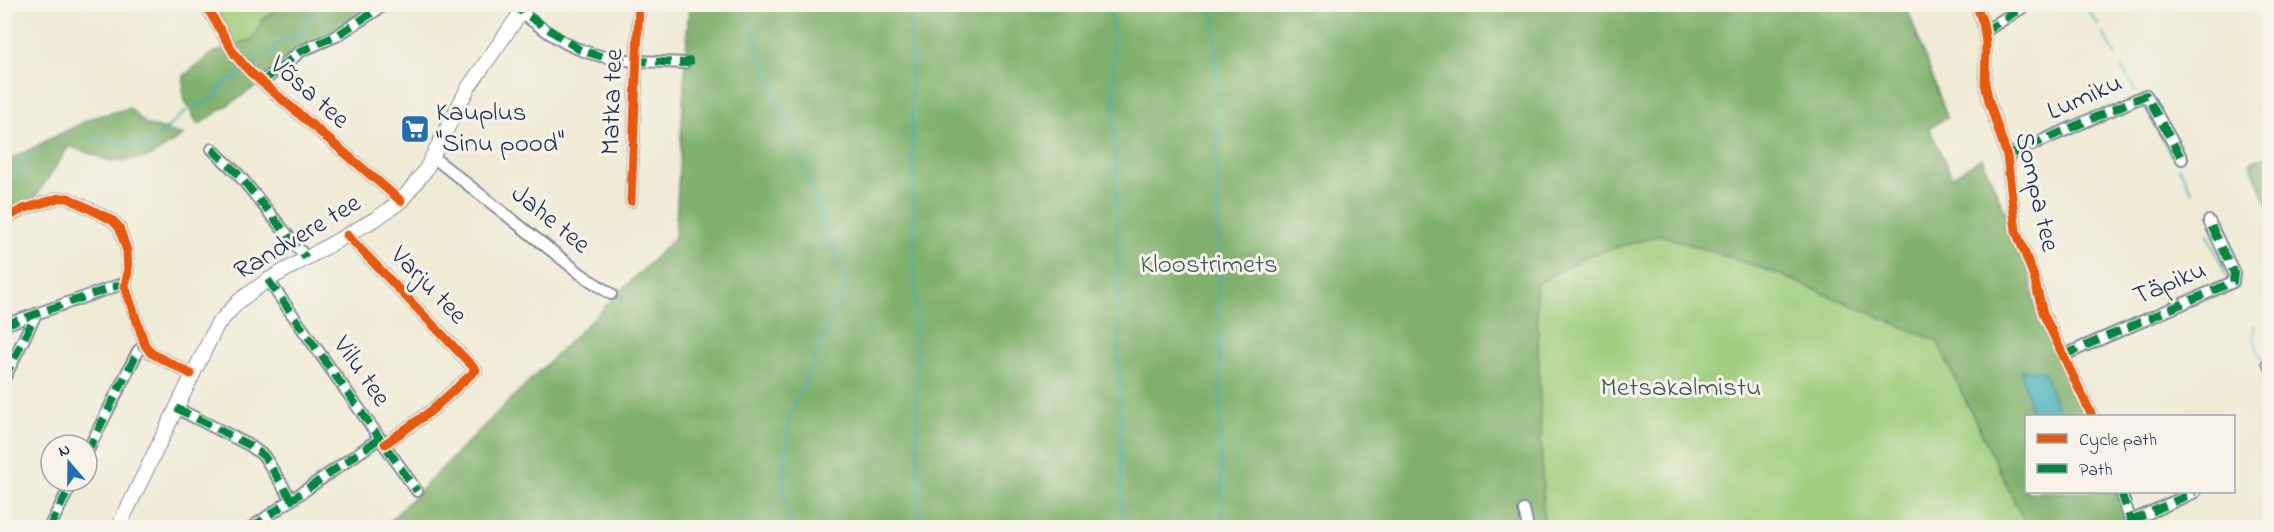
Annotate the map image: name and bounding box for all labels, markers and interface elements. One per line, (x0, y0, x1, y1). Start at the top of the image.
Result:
street label: Võsa tee (260, 46, 358, 139)
street label: Matka tee (592, 47, 634, 156)
street label: Lumiku (2041, 64, 2129, 132)
place label: Kauplus "Sinu pood" (436, 94, 564, 164)
supermarket icon: Kauplus "Sinu pood" (399, 113, 431, 145)
street label: Sompa tee (2003, 128, 2069, 257)
street label: Jahe tee (502, 176, 599, 265)
street label: Randvere tee (227, 184, 370, 291)
street label: Varju tee (380, 237, 476, 335)
park label: Kloostrimets (1140, 246, 1278, 285)
street label: Täpiku (2127, 251, 2213, 317)
street label: Vilu tee (322, 328, 400, 416)
park label: Metsakalmistu (1601, 369, 1761, 408)
legend (2025, 415, 2235, 493)
text: Cycle path (2079, 428, 2157, 454)
north arrow (39, 433, 99, 493)
text: N (55, 438, 74, 464)
text: Path (2079, 458, 2113, 484)

